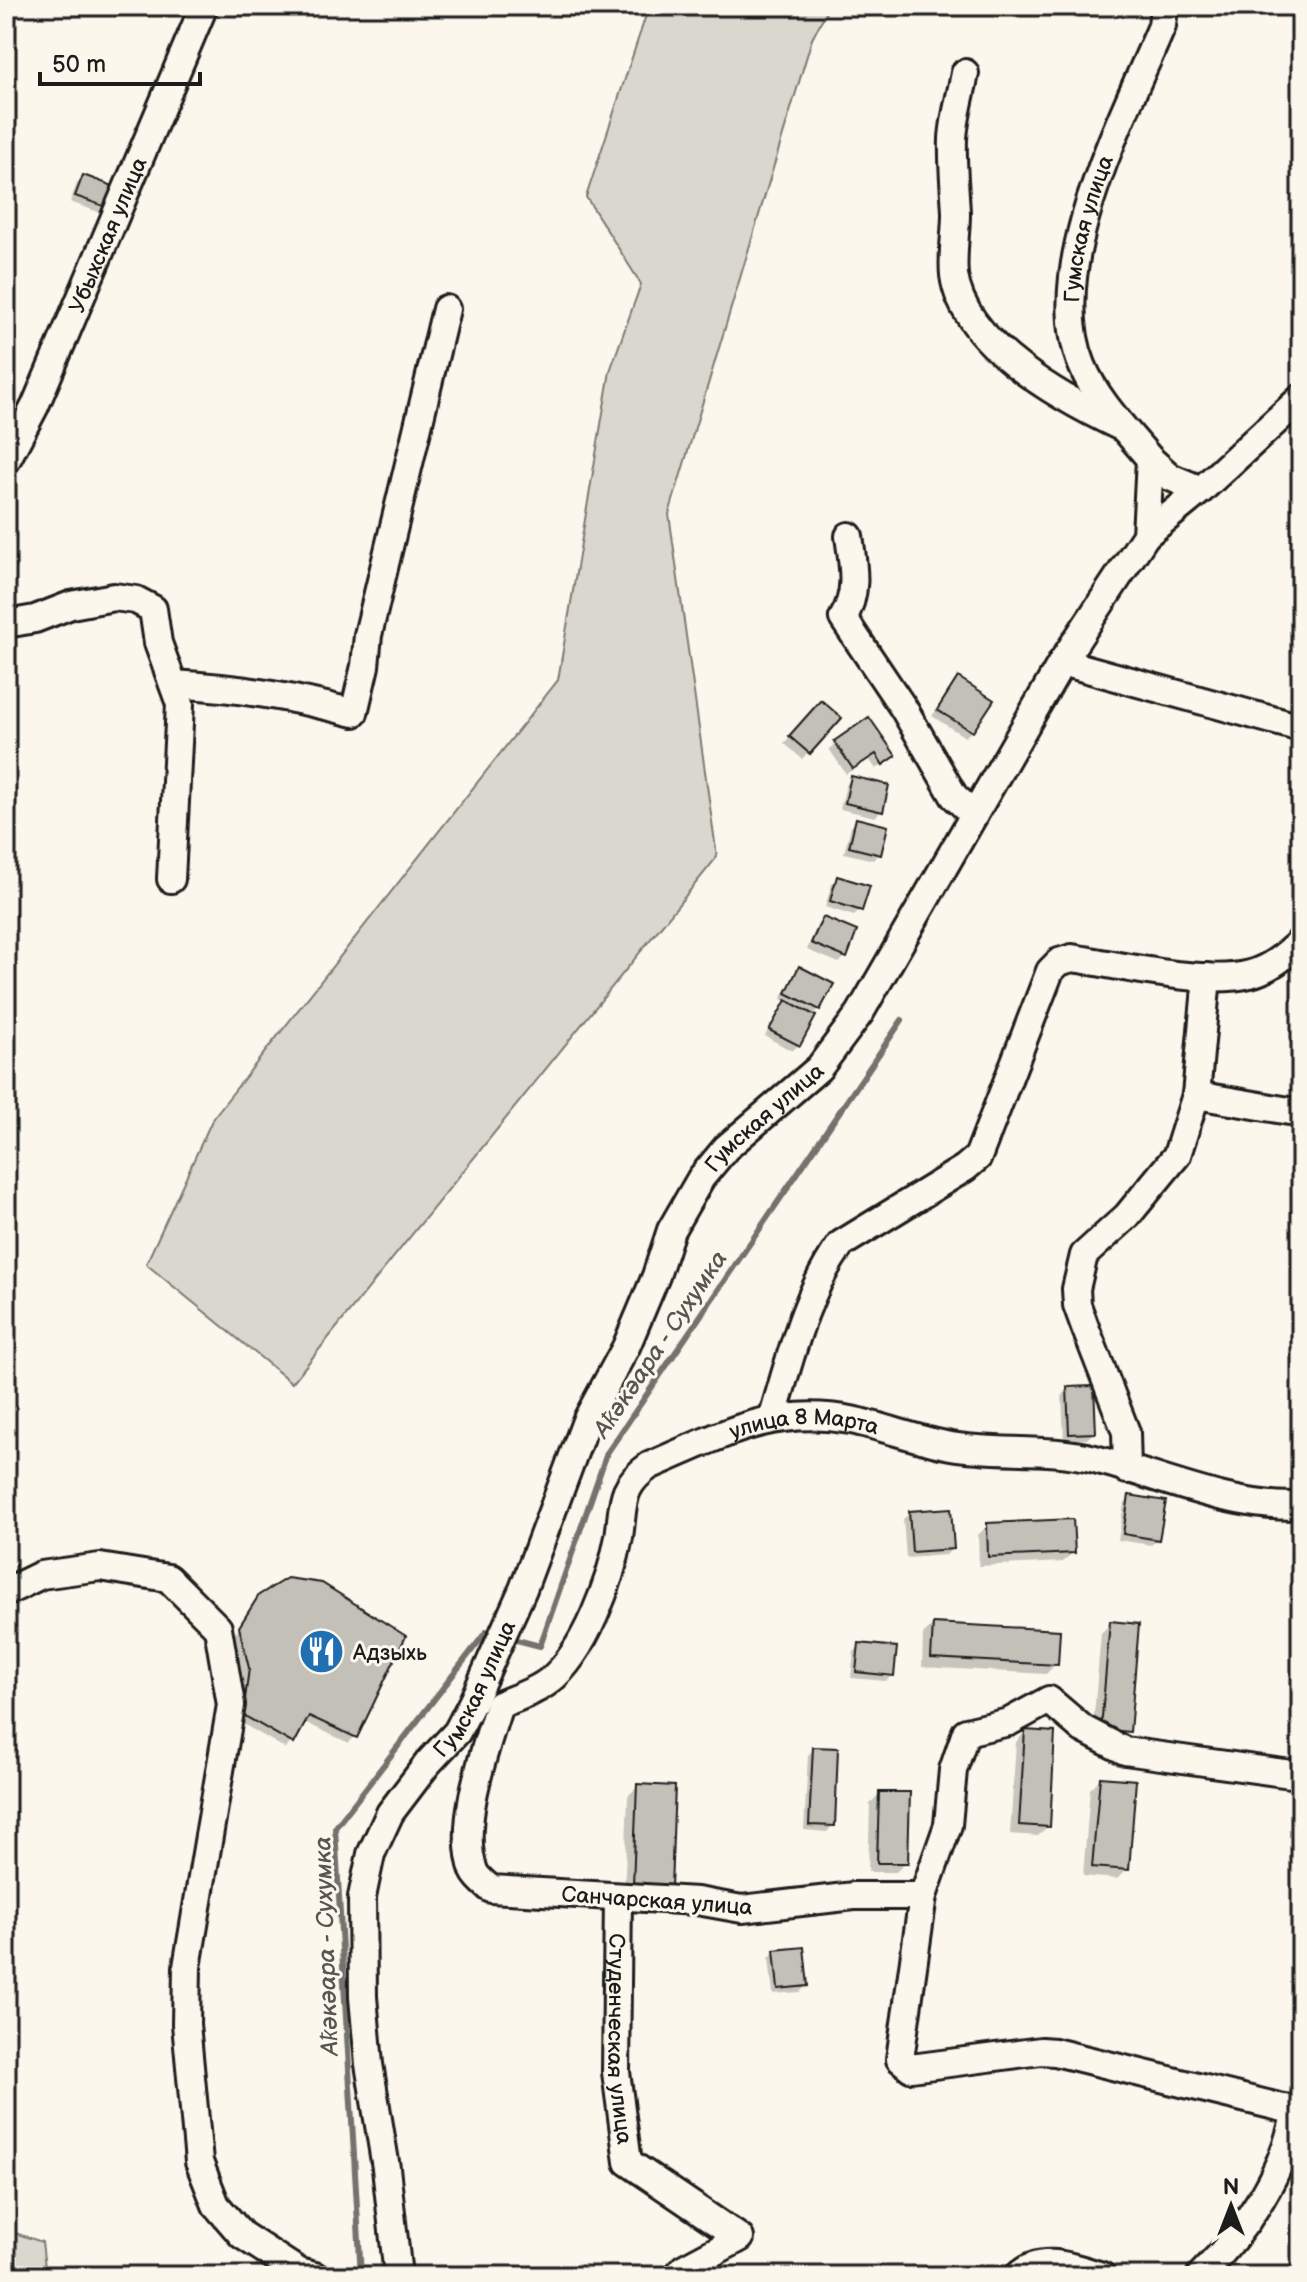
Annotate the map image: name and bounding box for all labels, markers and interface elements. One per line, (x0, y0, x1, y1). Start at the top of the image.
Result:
scale bar (40, 36, 200, 86)
text: 50 m (52, 50, 106, 79)
street label: Гумская улица (1059, 152, 1120, 303)
street label: Убыхская улица (64, 154, 153, 317)
street label: Гумская улица (700, 1058, 830, 1178)
water label: Аҟәкәара - Сухумка (586, 1245, 734, 1445)
street label: улица 8 Марта (726, 1404, 882, 1446)
street label: Гумская улица (428, 1617, 522, 1764)
restaurant icon: Адзыхь (298, 1628, 346, 1676)
place label: Адзыхь (352, 1640, 427, 1667)
water label: Аҟәкәара - Сухумка (308, 1836, 345, 2058)
street label: Санчарская улица (561, 1881, 753, 1922)
street label: Студенческая улица (601, 1933, 637, 2146)
north arrow (1191, 2166, 1271, 2246)
text: N (1223, 2174, 1239, 2201)

